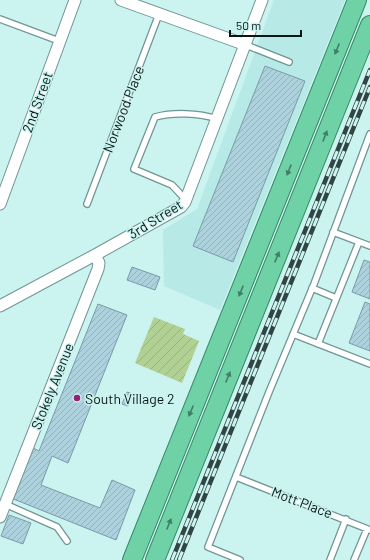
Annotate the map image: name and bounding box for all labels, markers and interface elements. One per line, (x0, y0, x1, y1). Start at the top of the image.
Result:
scale bar (230, 12, 301, 38)
text: 50 m (236, 18, 261, 32)
one-way arrow (334, 44, 340, 56)
street label: Norwood Place (99, 63, 147, 155)
street label: 2nd Street (18, 69, 56, 135)
one-way arrow (323, 129, 329, 141)
one-way arrow (286, 165, 292, 177)
street label: 3rd Street (125, 196, 185, 242)
one-way arrow (274, 251, 280, 262)
one-way arrow (237, 285, 243, 297)
street label: Stokely Avenue (27, 340, 77, 432)
one-way arrow (226, 371, 232, 383)
place label: South Village 2 (85, 390, 174, 407)
marker: South Village 2 (72, 393, 82, 403)
one-way arrow (188, 405, 194, 417)
street label: Mott Place (269, 483, 335, 521)
one-way arrow (167, 517, 173, 529)

